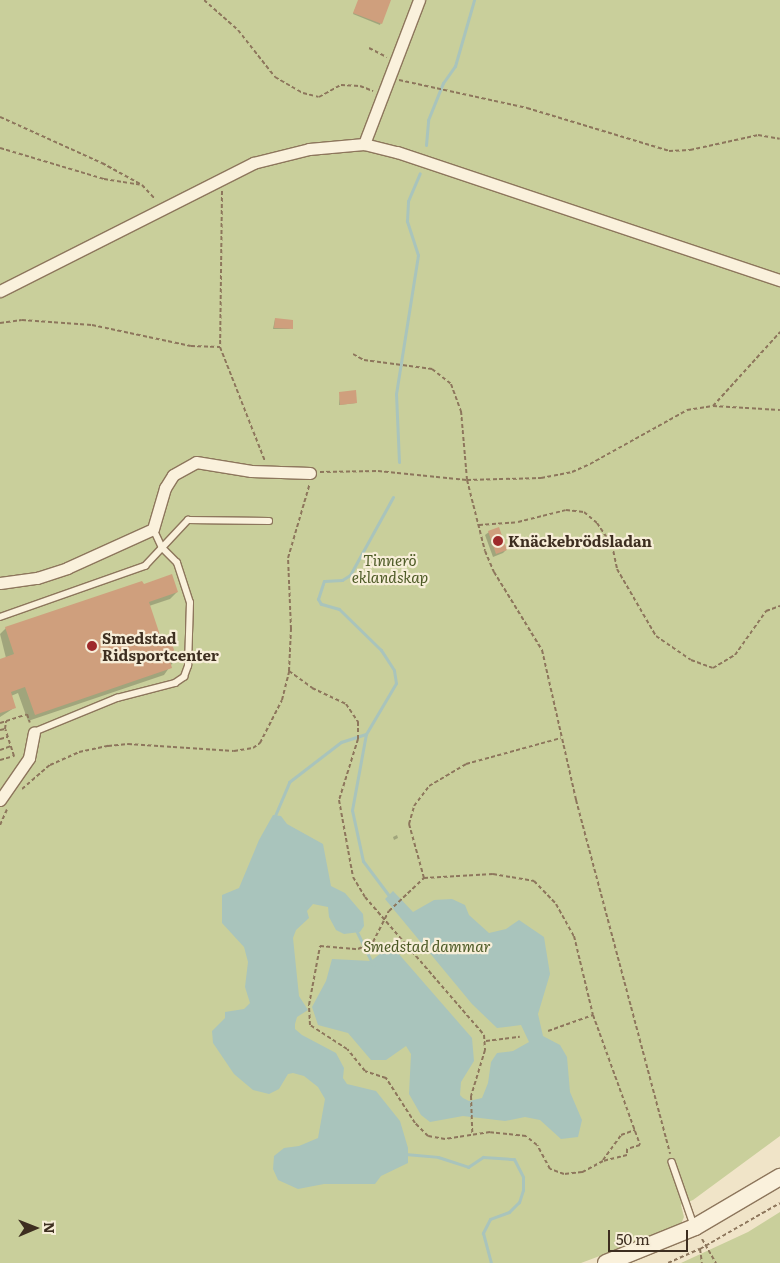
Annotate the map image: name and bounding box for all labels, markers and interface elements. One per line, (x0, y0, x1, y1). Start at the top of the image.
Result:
place label: Knäckebrödsladan (508, 532, 652, 550)
marker: Knäckebrödsladan (492, 535, 504, 547)
park label: Tinnerö eklandskap (352, 550, 428, 585)
place label: Smedstad Ridsportcenter (102, 628, 219, 663)
marker: Smedstad Ridsportcenter (86, 640, 98, 652)
park label: Smedstad dammar (363, 937, 491, 955)
north arrow (10, 1203, 60, 1253)
scale bar (610, 1220, 690, 1252)
text: N (40, 1222, 60, 1234)
text: 50 m (616, 1227, 650, 1250)

